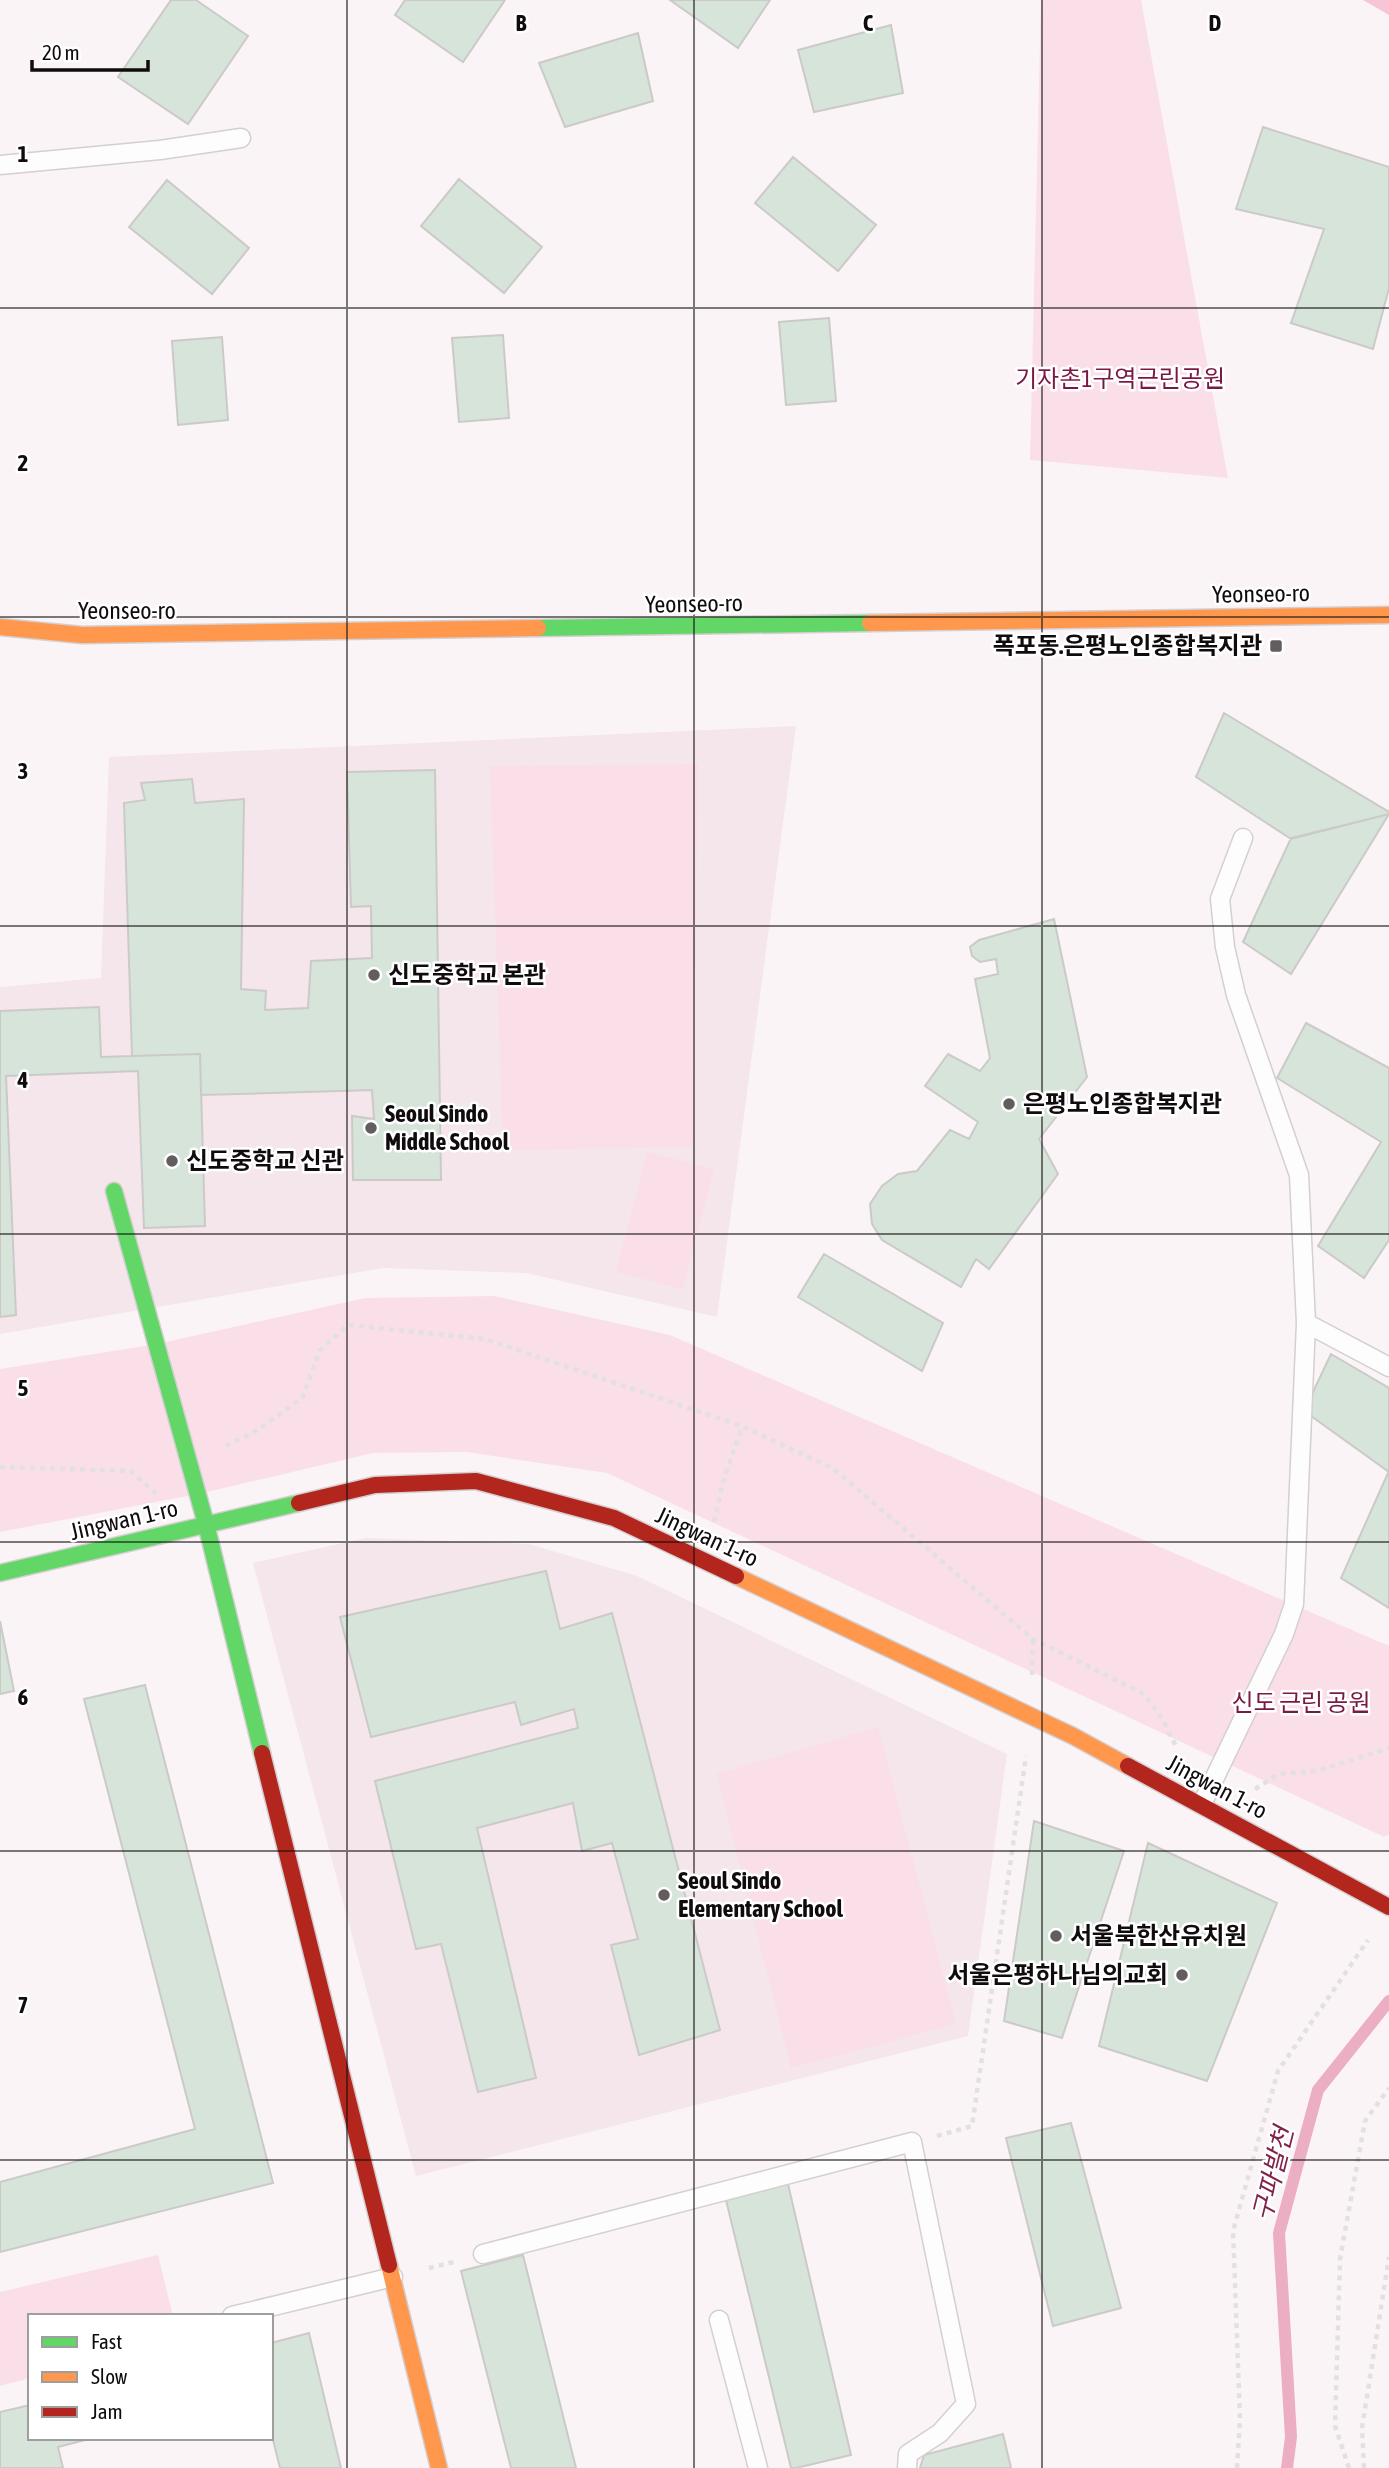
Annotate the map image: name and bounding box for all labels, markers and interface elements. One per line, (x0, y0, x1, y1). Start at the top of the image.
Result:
text: B (516, 10, 527, 36)
text: C (863, 10, 874, 36)
text: D (1209, 10, 1222, 36)
scale bar (32, 28, 147, 72)
text: 20 m (42, 40, 80, 64)
text: 1 (18, 141, 29, 167)
park label: 기자촌1구역근린공원 (1015, 365, 1225, 392)
text: 2 (18, 450, 28, 476)
street label: Yeonseo-ro (1212, 579, 1310, 608)
street label: Yeonseo-ro (645, 589, 743, 618)
street label: Yeonseo-ro (78, 597, 176, 624)
place label: 폭포동.은평노인종합복지관 (993, 632, 1262, 659)
marker: 폭포동.은평노인종합복지관 (1268, 638, 1284, 654)
text: 3 (18, 758, 28, 784)
place label: 신도중학교 본관 (388, 961, 546, 988)
marker: 신도중학교 본관 (366, 967, 382, 983)
text: 4 (17, 1067, 29, 1093)
place label: 은평노인종합복지관 (1023, 1090, 1222, 1117)
marker: 은평노인종합복지관 (1001, 1096, 1017, 1112)
place label: Seoul Sindo Middle School (385, 1100, 510, 1155)
marker: Seoul Sindo Middle School (363, 1120, 379, 1136)
place label: 신도중학교 신관 (186, 1147, 344, 1174)
marker: 신도중학교 신관 (164, 1153, 180, 1169)
text: 5 (18, 1375, 29, 1401)
street label: Jingwan 1-ro (67, 1494, 180, 1545)
street label: Jingwan 1-ro (652, 1501, 763, 1572)
text: 6 (18, 1684, 29, 1710)
park label: 신도 근린 공원 (1231, 1689, 1371, 1716)
street label: Jingwan 1-ro (1162, 1749, 1272, 1824)
place label: Seoul Sindo Elementary School (678, 1867, 844, 1922)
marker: Seoul Sindo Elementary School (656, 1887, 672, 1903)
place label: 서울북한산유치원 (1070, 1922, 1247, 1949)
marker: 서울북한산유치원 (1048, 1928, 1064, 1944)
place label: 서울은평하나님의교회 (947, 1961, 1168, 1988)
marker: 서울은평하나님의교회 (1174, 1967, 1190, 1983)
text: 7 (18, 1992, 28, 2018)
water label: 구파발천 (1247, 2121, 1300, 2224)
legend (28, 2314, 273, 2440)
text: Fast (91, 2329, 122, 2353)
text: Slow (91, 2364, 128, 2388)
text: Jam (91, 2399, 123, 2423)

